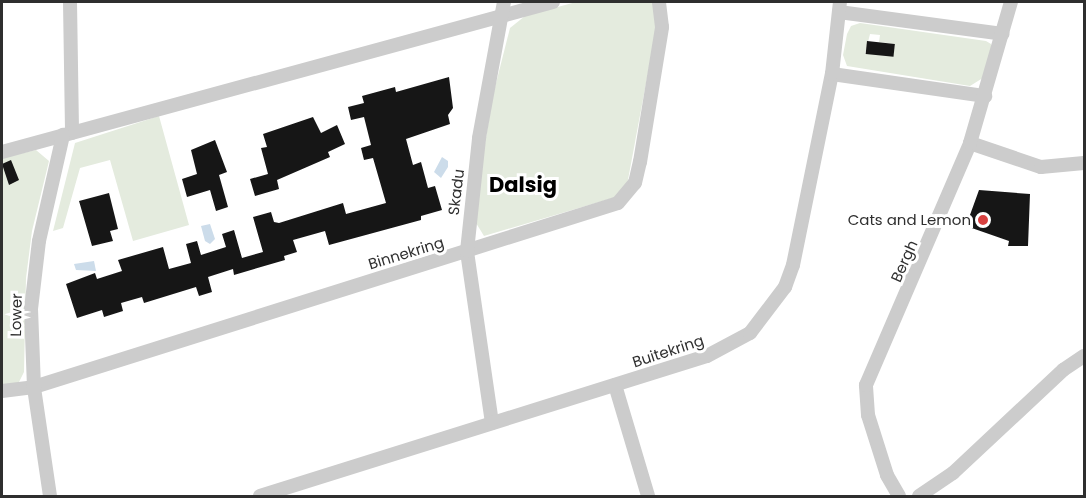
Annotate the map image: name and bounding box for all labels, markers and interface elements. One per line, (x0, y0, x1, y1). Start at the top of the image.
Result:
street label: Skadu (444, 168, 468, 216)
district label: Dalsig (489, 172, 557, 198)
place label: Cats and Lemon (848, 211, 971, 229)
marker: Cats and Lemon (976, 213, 990, 227)
street label: Binnekring (366, 233, 446, 273)
street label: Bergh (887, 237, 921, 285)
street label: Lower (7, 293, 25, 337)
street label: Buitekring (630, 331, 706, 371)

